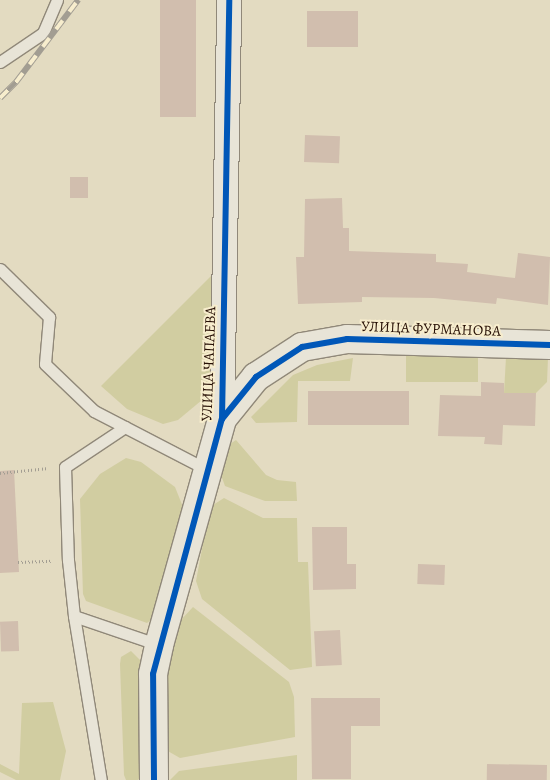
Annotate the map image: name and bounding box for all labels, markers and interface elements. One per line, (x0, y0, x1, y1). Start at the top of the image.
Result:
street label: УЛИЦА ЧАПАЕВА (198, 306, 220, 422)
street label: УЛИЦА ФУРМАНОВА (361, 318, 501, 340)

